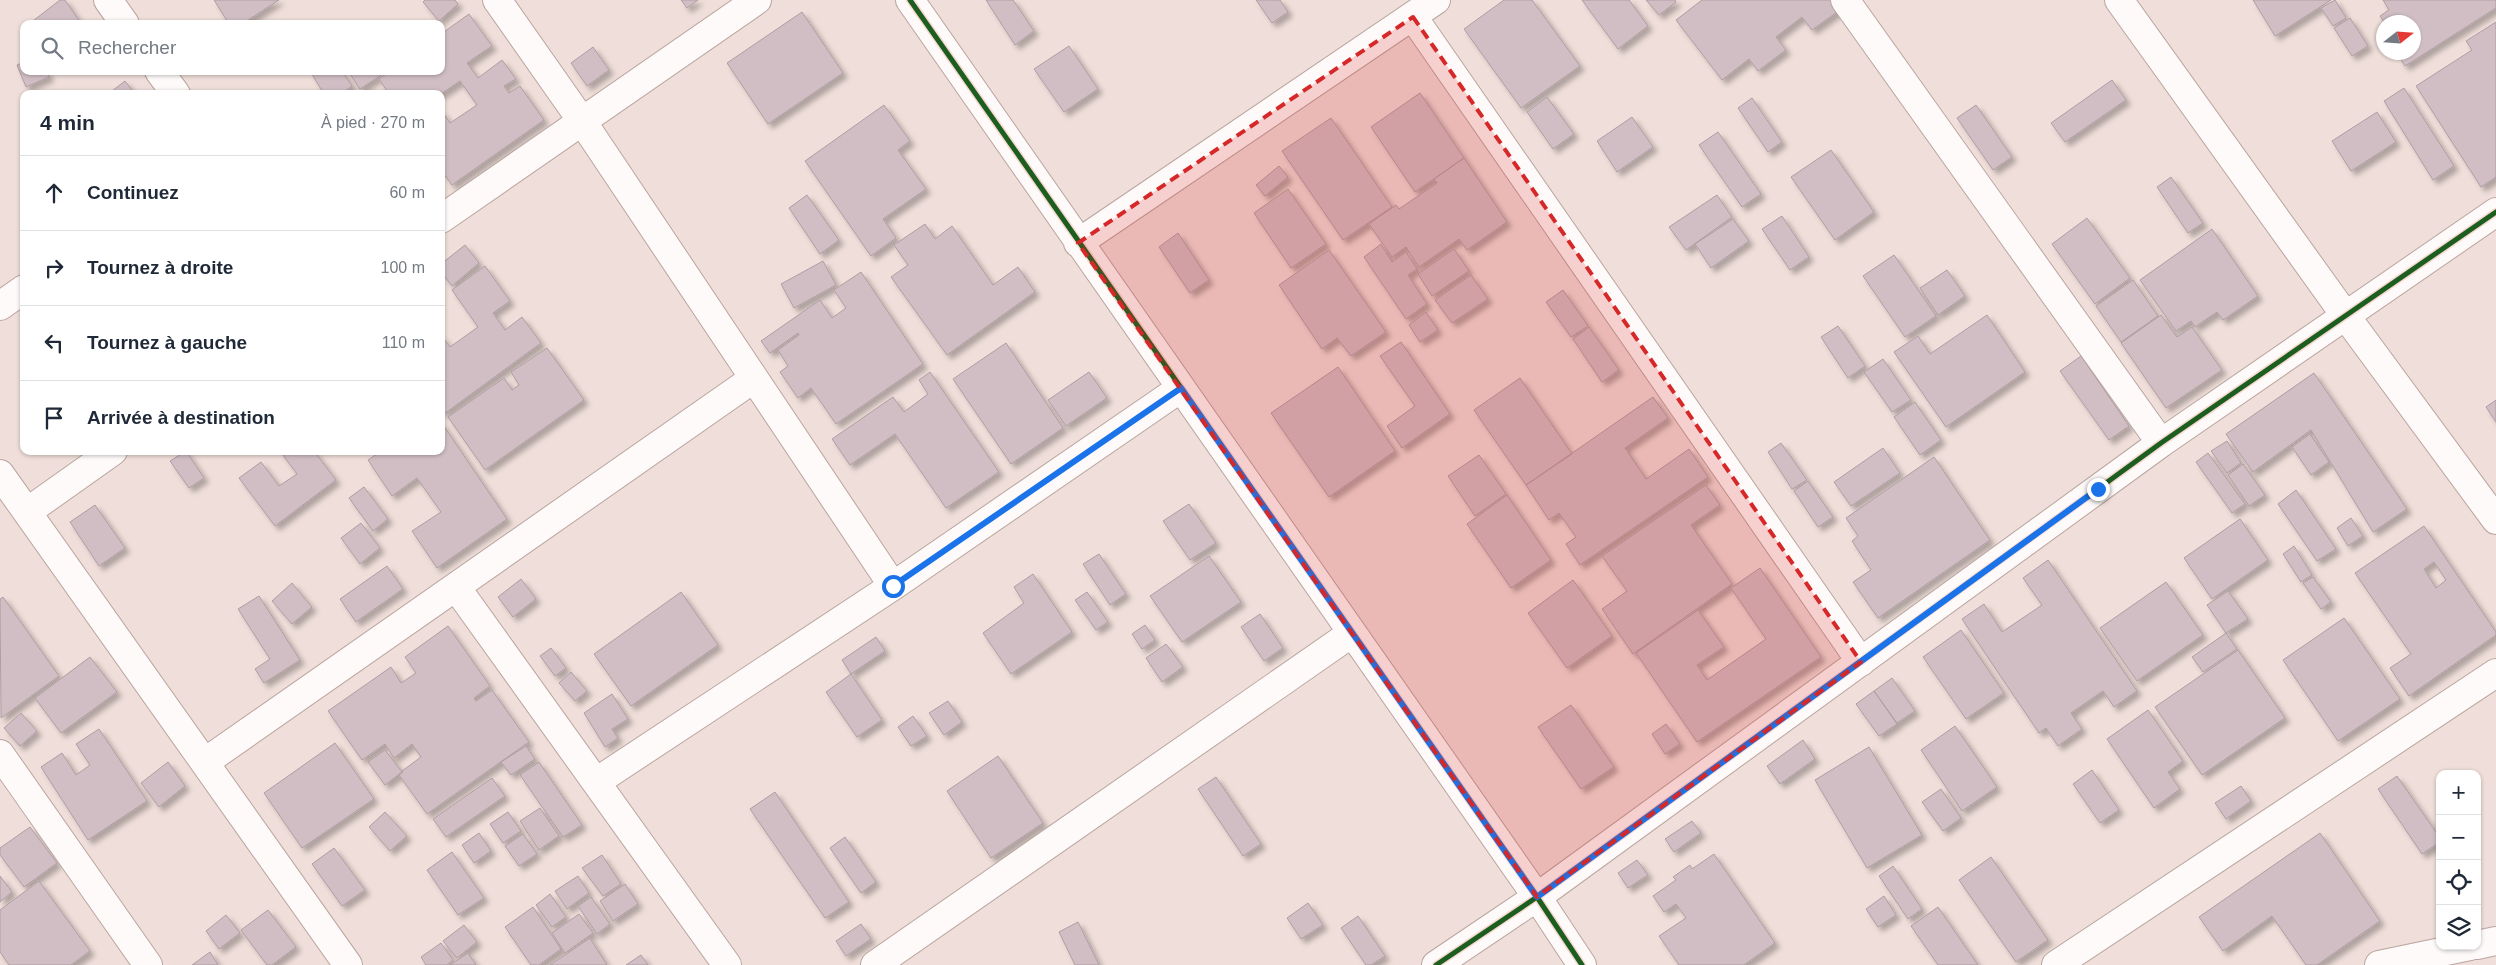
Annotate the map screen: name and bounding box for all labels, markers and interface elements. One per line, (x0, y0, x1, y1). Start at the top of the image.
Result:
north arrow (2376, 15, 2421, 60)
search box (20, 20, 445, 75)
icon: search (38, 34, 66, 62)
text: Rechercher (78, 37, 176, 58)
text: 4 min (40, 111, 95, 134)
text: À pied · 270 m (321, 114, 425, 131)
icon: ahead (40, 179, 68, 207)
text: Continuez (87, 182, 179, 203)
text: 60 m (389, 184, 425, 201)
icon: right (40, 254, 68, 282)
text: Tournez à droite (87, 257, 233, 278)
text: 100 m (381, 259, 425, 276)
icon: left (40, 329, 68, 357)
text: Tournez à gauche (87, 332, 247, 353)
text: 110 m (382, 334, 425, 351)
icon: arrive (40, 404, 68, 432)
text: Arrivée à destination (87, 407, 275, 428)
route end (2087, 478, 2110, 501)
route start (882, 575, 905, 598)
map controls (2436, 770, 2481, 950)
button: + (2436, 770, 2481, 815)
button: − (2436, 815, 2481, 860)
button: locate (2436, 860, 2481, 905)
button: layers (2436, 905, 2481, 950)

